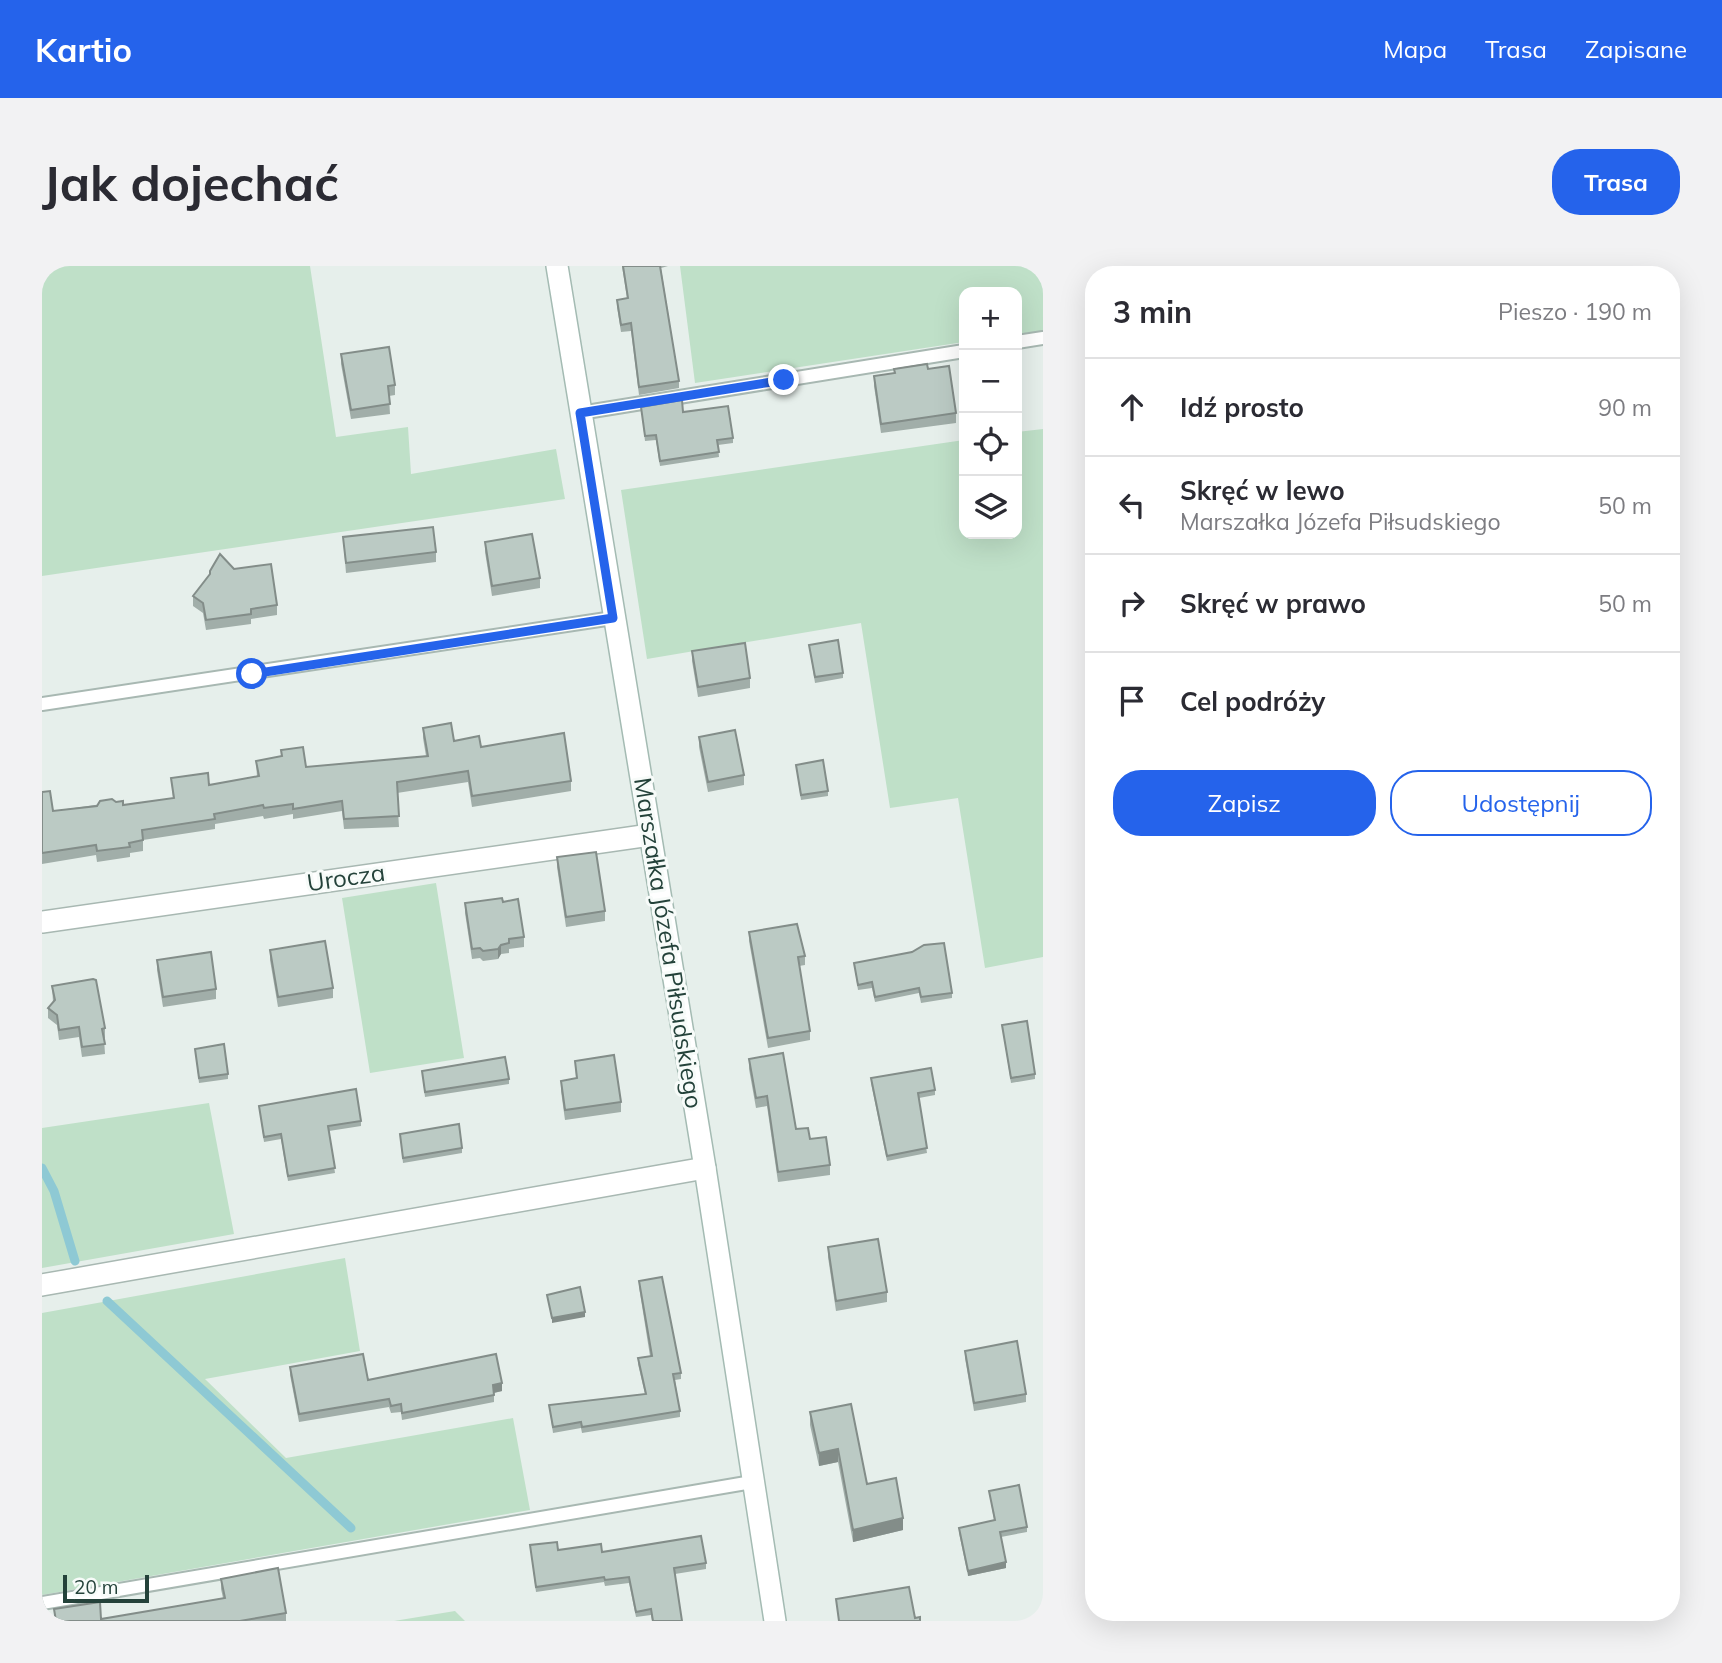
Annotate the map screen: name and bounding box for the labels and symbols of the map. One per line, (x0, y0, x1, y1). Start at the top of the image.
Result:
route end (768, 364, 799, 395)
route start (236, 658, 267, 689)
street label: Marszałka Józefa Piłsudskiego (628, 775, 710, 1110)
street label: Urocza (305, 857, 387, 897)
scale bar (63, 1572, 149, 1604)

